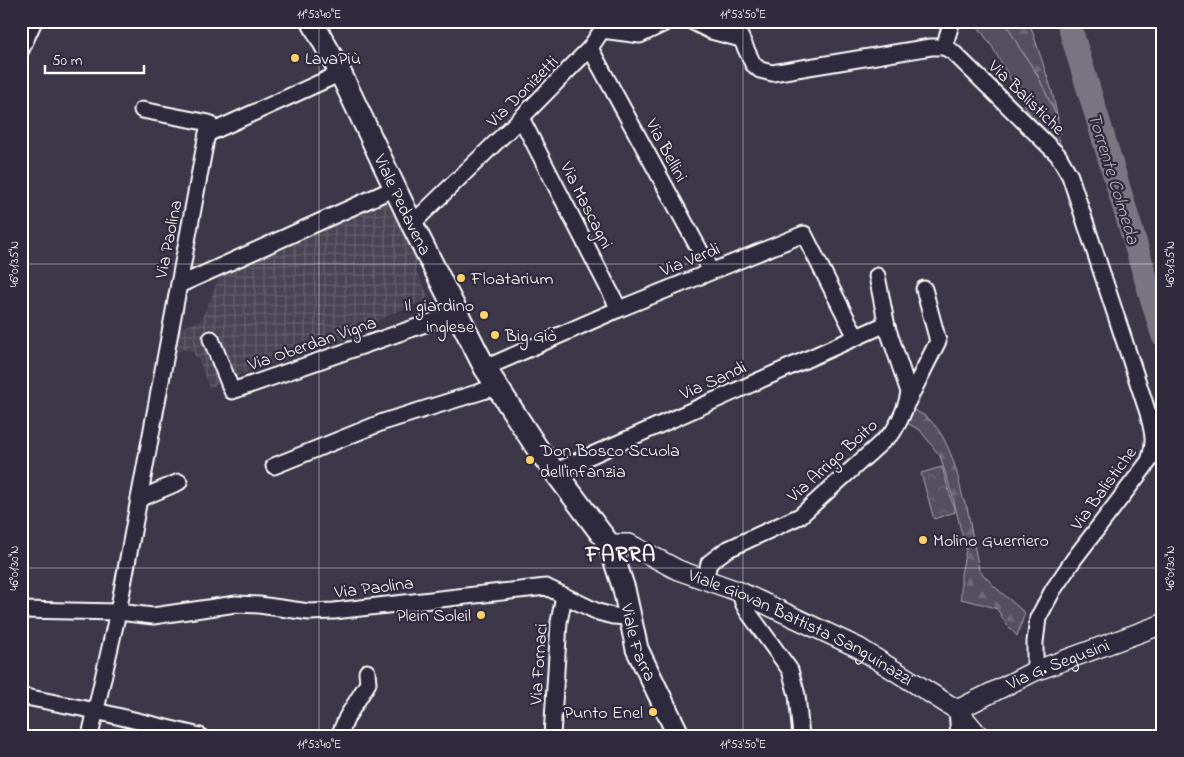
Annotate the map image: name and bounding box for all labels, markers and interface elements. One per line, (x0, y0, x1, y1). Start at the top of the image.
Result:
text: 11°53'40"E (297, 6, 341, 24)
text: 11°53'50"E (720, 6, 766, 24)
scale bar (45, 42, 144, 74)
place label: LavaPiù (305, 47, 361, 73)
text: 50 m (52, 50, 83, 72)
street label: Via Donizetti (481, 51, 565, 135)
marker: LavaPiù (289, 52, 301, 64)
street label: Via Balistiche (981, 54, 1071, 142)
water label: Torrente Colmeda (1080, 110, 1146, 249)
street label: Via Bellini (637, 114, 693, 187)
street label: Viale Pedavena (365, 150, 437, 261)
street label: Via Mascagni (551, 157, 618, 254)
street label: Via Paolina (149, 198, 190, 282)
street label: Via Verdi (656, 237, 724, 285)
text: 46°01'35"N (6, 241, 24, 287)
text: 46°01'35"N (1162, 241, 1180, 287)
place label: Floatarium (470, 267, 554, 293)
marker: Floatarium (455, 272, 467, 284)
place label: Il giardino inglese (404, 294, 475, 342)
marker: Il giardino inglese (478, 309, 490, 321)
street label: Via Oberdan Vigna (244, 311, 381, 380)
place label: Big Giò (504, 324, 557, 351)
marker: Big Giò (489, 329, 501, 341)
street label: Via Sandi (675, 356, 751, 408)
street label: Via Arrigo Boito (781, 414, 885, 511)
place label: Don Bosco Scuola dell'infanzia (539, 439, 680, 486)
street label: Via Balistiche (1065, 441, 1144, 537)
marker: Don Bosco Scuola dell'infanzia (524, 454, 536, 466)
place label: Molino Guerriero (933, 529, 1049, 555)
marker: Molino Guerriero (917, 534, 929, 546)
district label: FARRA (585, 540, 656, 572)
text: 46°01'30"N (6, 546, 24, 590)
text: 46°01'30"N (1162, 546, 1180, 590)
street label: Viale Giovan Battista Sanguinazzi (683, 563, 917, 694)
street label: Via Paolina (332, 571, 415, 607)
street label: Viale Farra (612, 601, 662, 686)
place label: Plein Soleil (396, 604, 471, 630)
marker: Plein Soleil (475, 609, 487, 621)
street label: Via Fornaci (524, 623, 556, 707)
street label: Via G. Segusini (1002, 634, 1114, 699)
place label: Punto Enel (564, 701, 643, 727)
marker: Punto Enel (647, 706, 659, 718)
text: 11°53'40"E (297, 736, 341, 754)
text: 11°53'50"E (720, 736, 766, 754)

